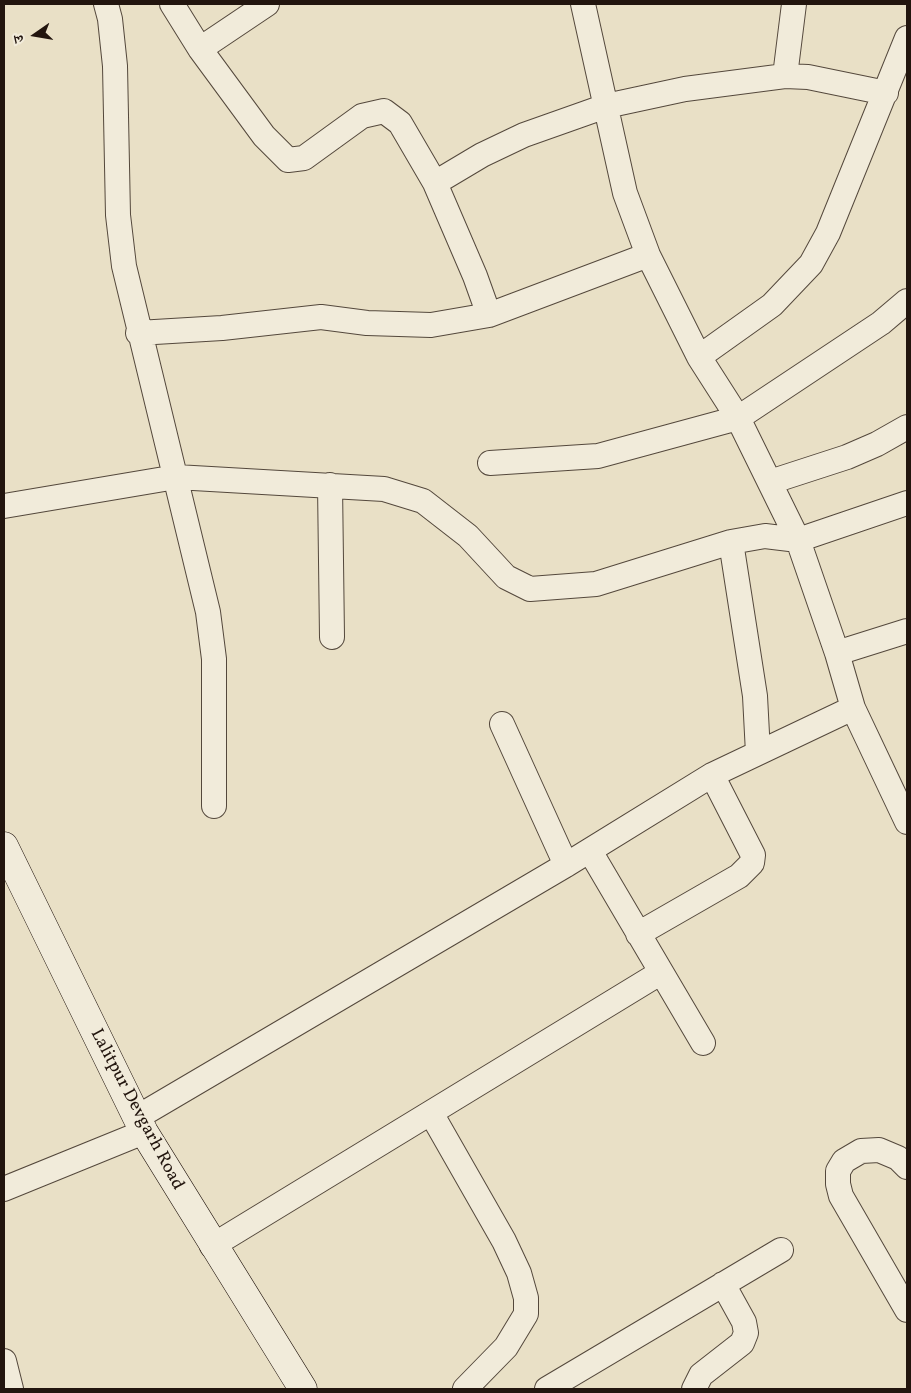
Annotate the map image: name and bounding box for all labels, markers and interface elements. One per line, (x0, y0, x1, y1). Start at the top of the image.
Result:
north arrow (10, 10, 60, 60)
text: उ (10, 33, 30, 44)
street label: Lalitpur Devgarh Road (84, 1026, 188, 1194)

